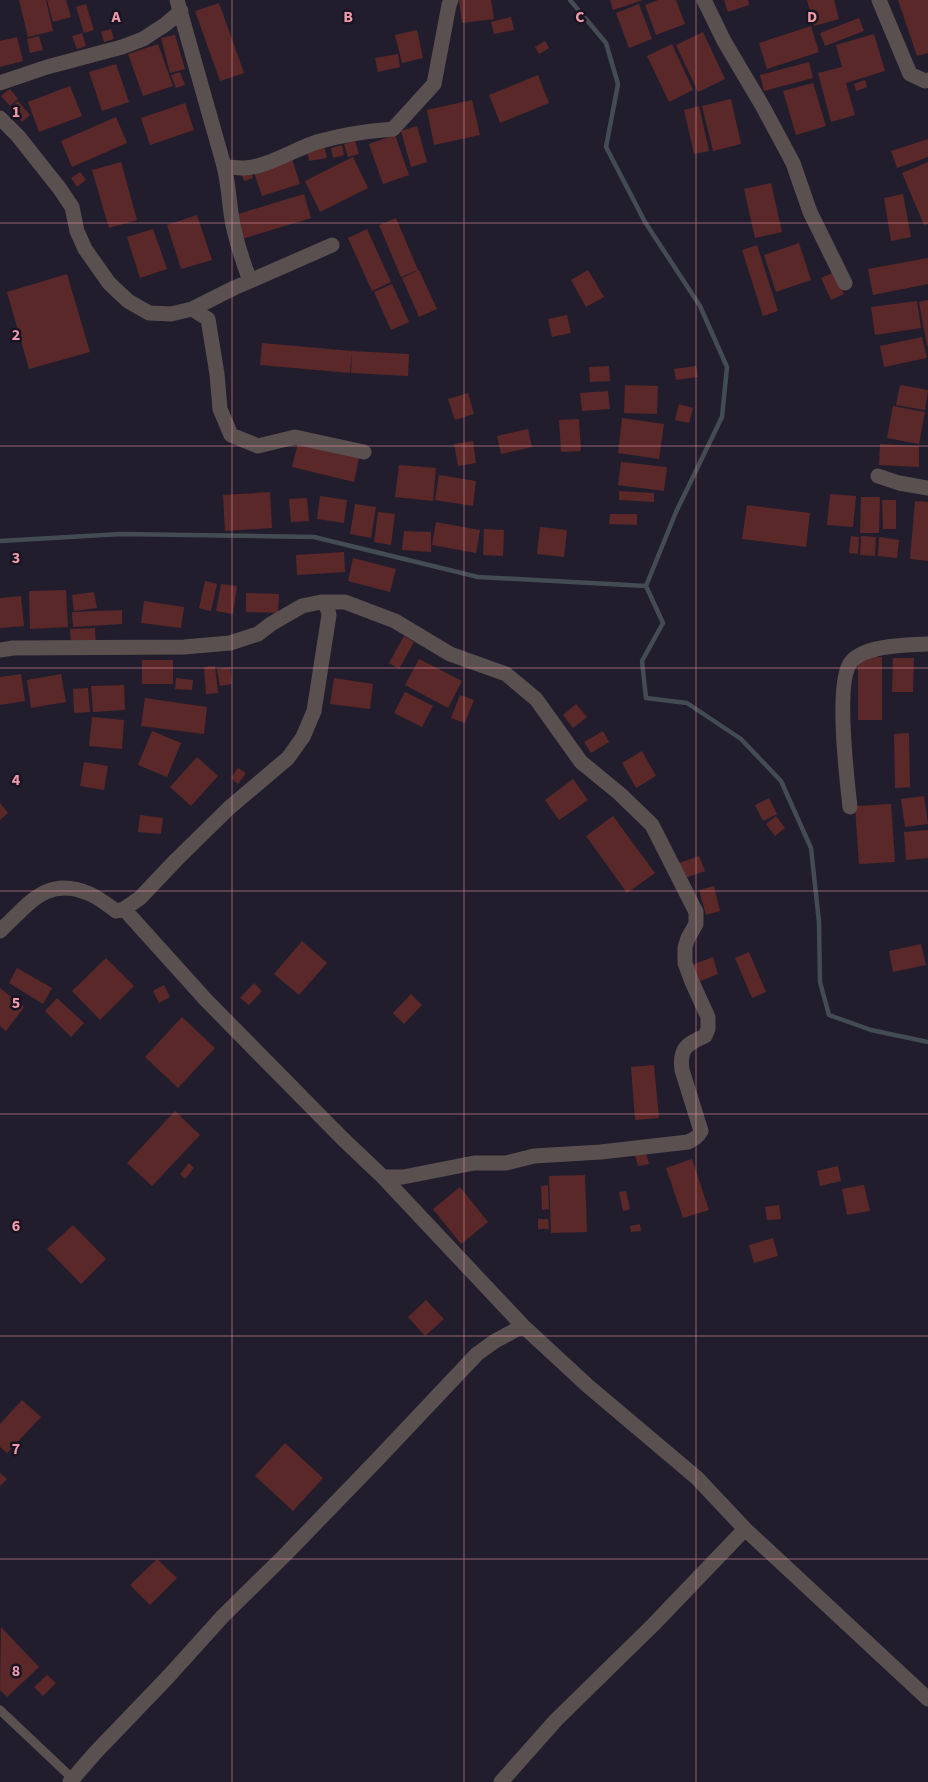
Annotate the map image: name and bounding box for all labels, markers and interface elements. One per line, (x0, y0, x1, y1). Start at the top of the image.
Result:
text: A (110, 6, 121, 28)
text: B (343, 6, 353, 28)
text: C (575, 6, 585, 28)
text: D (807, 6, 817, 28)
text: 1 (12, 101, 20, 123)
text: 2 (12, 324, 20, 346)
text: 3 (12, 547, 20, 569)
text: 4 (12, 769, 21, 791)
text: 5 (12, 992, 20, 1014)
text: 6 (12, 1215, 20, 1237)
text: 7 (12, 1438, 20, 1460)
text: 8 (12, 1660, 20, 1682)

